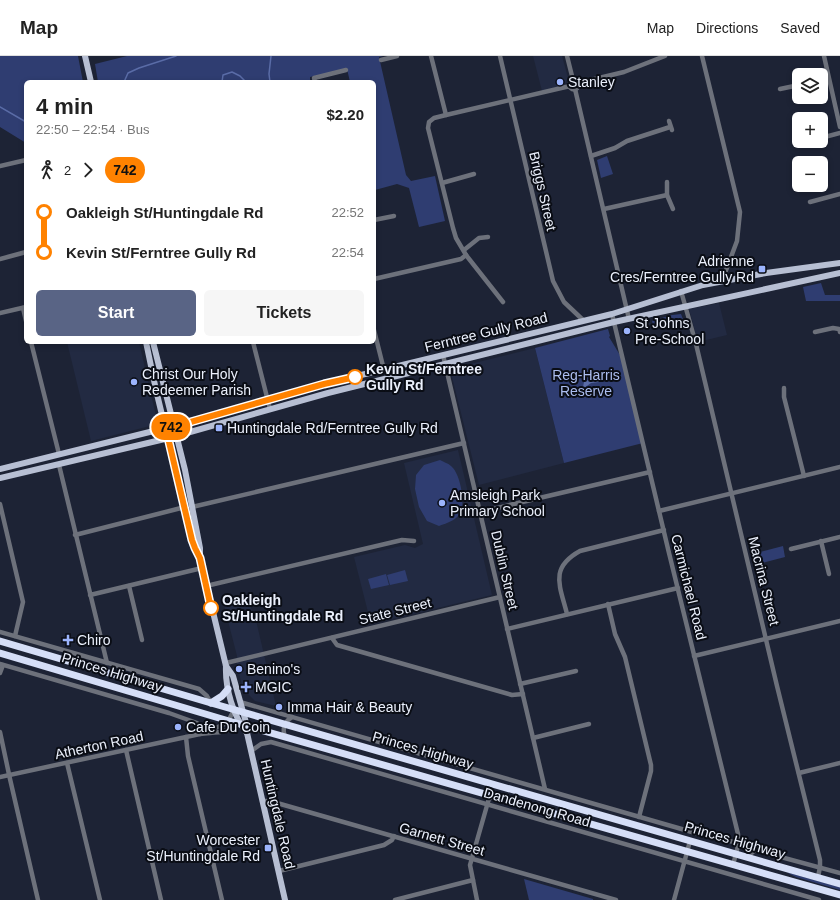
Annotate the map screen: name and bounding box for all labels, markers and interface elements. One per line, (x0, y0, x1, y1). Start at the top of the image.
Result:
text: Map (20, 17, 58, 38)
text: Map (647, 20, 674, 36)
text: Directions (696, 20, 758, 36)
text: Saved (780, 20, 820, 36)
map controls (792, 68, 828, 192)
button: layers (792, 68, 828, 104)
place label: Stanley (568, 74, 615, 90)
marker: Stanley (555, 77, 565, 87)
text: 4 min (36, 94, 93, 119)
text: $2.20 (326, 106, 364, 123)
button: + (792, 112, 828, 148)
text: 22:50 – 22:54 · Bus (36, 122, 149, 137)
street label: Briggs Street (526, 150, 560, 232)
button: − (792, 156, 828, 192)
icon: walk (36, 159, 58, 181)
icon: forward (77, 159, 99, 181)
text: 742 (113, 162, 137, 178)
text: 2 (64, 163, 71, 178)
text: Oakleigh St/Huntingdale Rd (66, 204, 264, 221)
text: 22:52 (331, 205, 364, 220)
text: Kevin St/Ferntree Gully Rd (66, 244, 256, 261)
text: 22:54 (331, 245, 364, 260)
place label: Adrienne Cres/Ferntree Gully Rd (610, 253, 754, 285)
marker: Adrienne Cres/Ferntree Gully Rd (757, 264, 767, 274)
button: Start (36, 290, 196, 336)
button: Tickets (204, 290, 364, 336)
street label: Ferntree Gully Road (423, 309, 549, 355)
place label: St Johns Pre-School (635, 315, 704, 347)
marker: St Johns Pre-School (622, 326, 632, 336)
place label: Kevin St/Ferntree Gully Rd (366, 361, 482, 393)
place label: Christ Our Holy Redeemer Parish (142, 366, 251, 398)
park label: Reg-Harris Reserve (552, 367, 620, 399)
marker: Kevin St/Ferntree Gully Rd (347, 369, 363, 385)
marker: Christ Our Holy Redeemer Parish (129, 377, 139, 387)
line badge: 742 (148, 414, 194, 440)
text: 742 (159, 419, 183, 435)
place label: Huntingdale Rd/Ferntree Gully Rd (227, 420, 438, 436)
marker: Huntingdale Rd/Ferntree Gully Rd (214, 423, 224, 433)
place label: Amsleigh Park Primary School (450, 487, 545, 519)
marker: Amsleigh Park Primary School (437, 498, 447, 508)
street label: Dublin Street (488, 529, 522, 611)
street label: Carmichael Road (668, 533, 710, 641)
street label: Macrina Street (745, 535, 783, 627)
place label: Oakleigh St/Huntingdale Rd (222, 592, 343, 624)
street label: State Street (357, 594, 433, 628)
marker: Oakleigh St/Huntingdale Rd (203, 600, 219, 616)
place label: Chiro (77, 632, 111, 648)
marker: Chiro (62, 634, 74, 646)
street label: Princes Highway (60, 649, 164, 695)
place label: Benino's (247, 661, 300, 677)
marker: Benino's (234, 664, 244, 674)
place label: MGIC (255, 679, 292, 695)
marker: MGIC (240, 681, 252, 693)
place label: Imma Hair & Beauty (287, 699, 412, 715)
marker: Imma Hair & Beauty (274, 702, 284, 712)
place label: Cafe Du Coin (186, 719, 270, 735)
marker: Cafe Du Coin (173, 722, 183, 732)
street label: Atherton Road (53, 728, 145, 762)
street label: Princes Highway (371, 728, 475, 772)
street label: Huntingdale Road (258, 758, 298, 870)
street label: Dandenong Road (482, 784, 592, 830)
street label: Princes Highway (683, 818, 787, 862)
street label: Garnett Street (398, 819, 487, 859)
place label: Worcester St/Huntingdale Rd (146, 832, 260, 864)
marker: Worcester St/Huntingdale Rd (263, 843, 273, 853)

